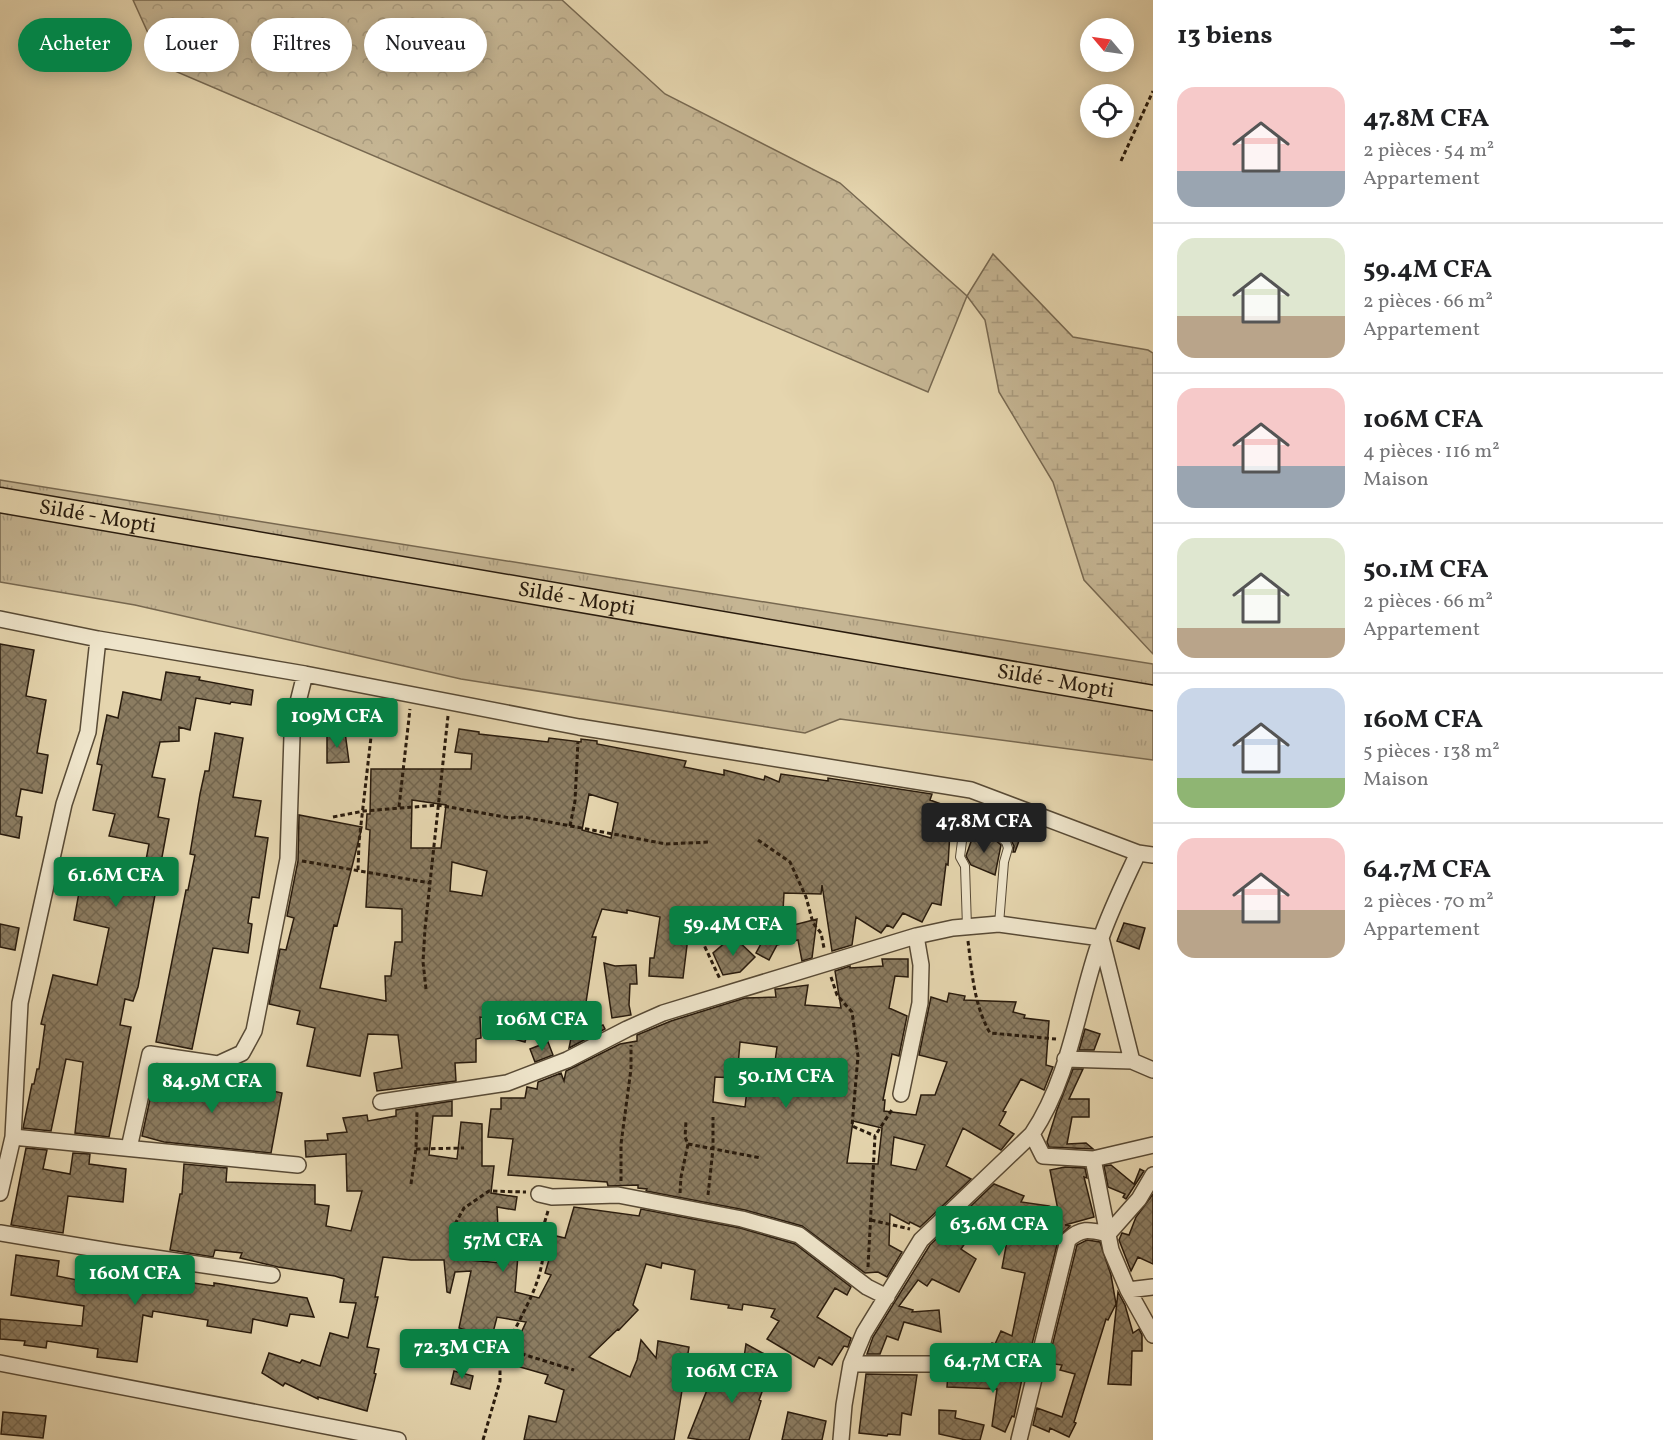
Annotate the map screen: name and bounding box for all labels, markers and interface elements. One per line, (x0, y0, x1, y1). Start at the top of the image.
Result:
chip: Acheter (18, 18, 132, 72)
chip: Louer (144, 18, 239, 72)
chip: Filtres (251, 18, 352, 72)
chip: Nouveau (364, 18, 487, 72)
north arrow (1080, 18, 1134, 72)
map controls (1080, 18, 1134, 138)
text: 13 biens (1177, 18, 1273, 54)
icon: filters (1606, 20, 1639, 53)
button: locate (1080, 84, 1134, 138)
text: 47.8M CFA (1363, 101, 1489, 137)
icon: home (1225, 111, 1297, 183)
text: 2 pièces · 54 m² (1363, 137, 1494, 165)
text: Appartement (1363, 165, 1480, 193)
text: 59.4M CFA (1363, 252, 1492, 288)
icon: home (1225, 262, 1297, 334)
text: 2 pièces · 66 m² (1363, 288, 1493, 316)
text: Appartement (1363, 316, 1480, 344)
text: 106M CFA (1363, 402, 1483, 438)
icon: home (1225, 412, 1297, 484)
text: 4 pièces · 116 m² (1363, 438, 1500, 466)
text: Maison (1363, 466, 1429, 494)
street label: Sildé - Mopti (37, 492, 158, 541)
text: 50.1M CFA (1363, 552, 1488, 588)
icon: home (1225, 562, 1297, 634)
street label: Sildé - Mopti (516, 575, 637, 623)
text: 2 pièces · 66 m² (1363, 588, 1493, 616)
text: Appartement (1363, 616, 1480, 644)
street label: Sildé - Mopti (995, 657, 1116, 706)
pin: 109M CFA (275, 698, 399, 749)
text: 160M CFA (1363, 702, 1483, 738)
text: 109M CFA (291, 703, 383, 731)
icon: home (1225, 712, 1297, 784)
text: 5 pièces · 138 m² (1363, 738, 1500, 766)
text: Maison (1363, 766, 1429, 794)
pin: 47.8M CFA (915, 803, 1053, 854)
text: 47.8M CFA (935, 808, 1033, 836)
text: 64.7M CFA (1363, 852, 1491, 888)
pin: 61.6M CFA (47, 857, 185, 908)
text: 61.6M CFA (68, 862, 164, 890)
icon: home (1225, 862, 1297, 934)
text: 2 pièces · 70 m² (1363, 888, 1494, 916)
pin: 59.4M CFA (664, 906, 802, 957)
text: 59.4M CFA (683, 911, 783, 939)
text: Appartement (1363, 916, 1480, 944)
pin: 106M CFA (480, 1001, 604, 1052)
text: 106M CFA (496, 1006, 588, 1034)
pin: 50.1M CFA (717, 1058, 855, 1109)
pin: 84.9M CFA (143, 1063, 281, 1114)
text: 50.1M CFA (738, 1063, 834, 1091)
text: 84.9M CFA (162, 1068, 262, 1096)
pin: 63.6M CFA (930, 1206, 1068, 1257)
text: 63.6M CFA (950, 1211, 1048, 1239)
pin: 57M CFA (448, 1222, 558, 1273)
text: 57M CFA (463, 1227, 543, 1255)
pin: 160M CFA (73, 1255, 197, 1306)
text: 160M CFA (89, 1260, 181, 1288)
pin: 72.3M CFA (393, 1329, 531, 1380)
text: 72.3M CFA (414, 1334, 510, 1362)
pin: 64.7M CFA (924, 1343, 1062, 1394)
text: 64.7M CFA (944, 1348, 1042, 1376)
pin: 106M CFA (670, 1353, 794, 1404)
text: 106M CFA (686, 1358, 778, 1386)

